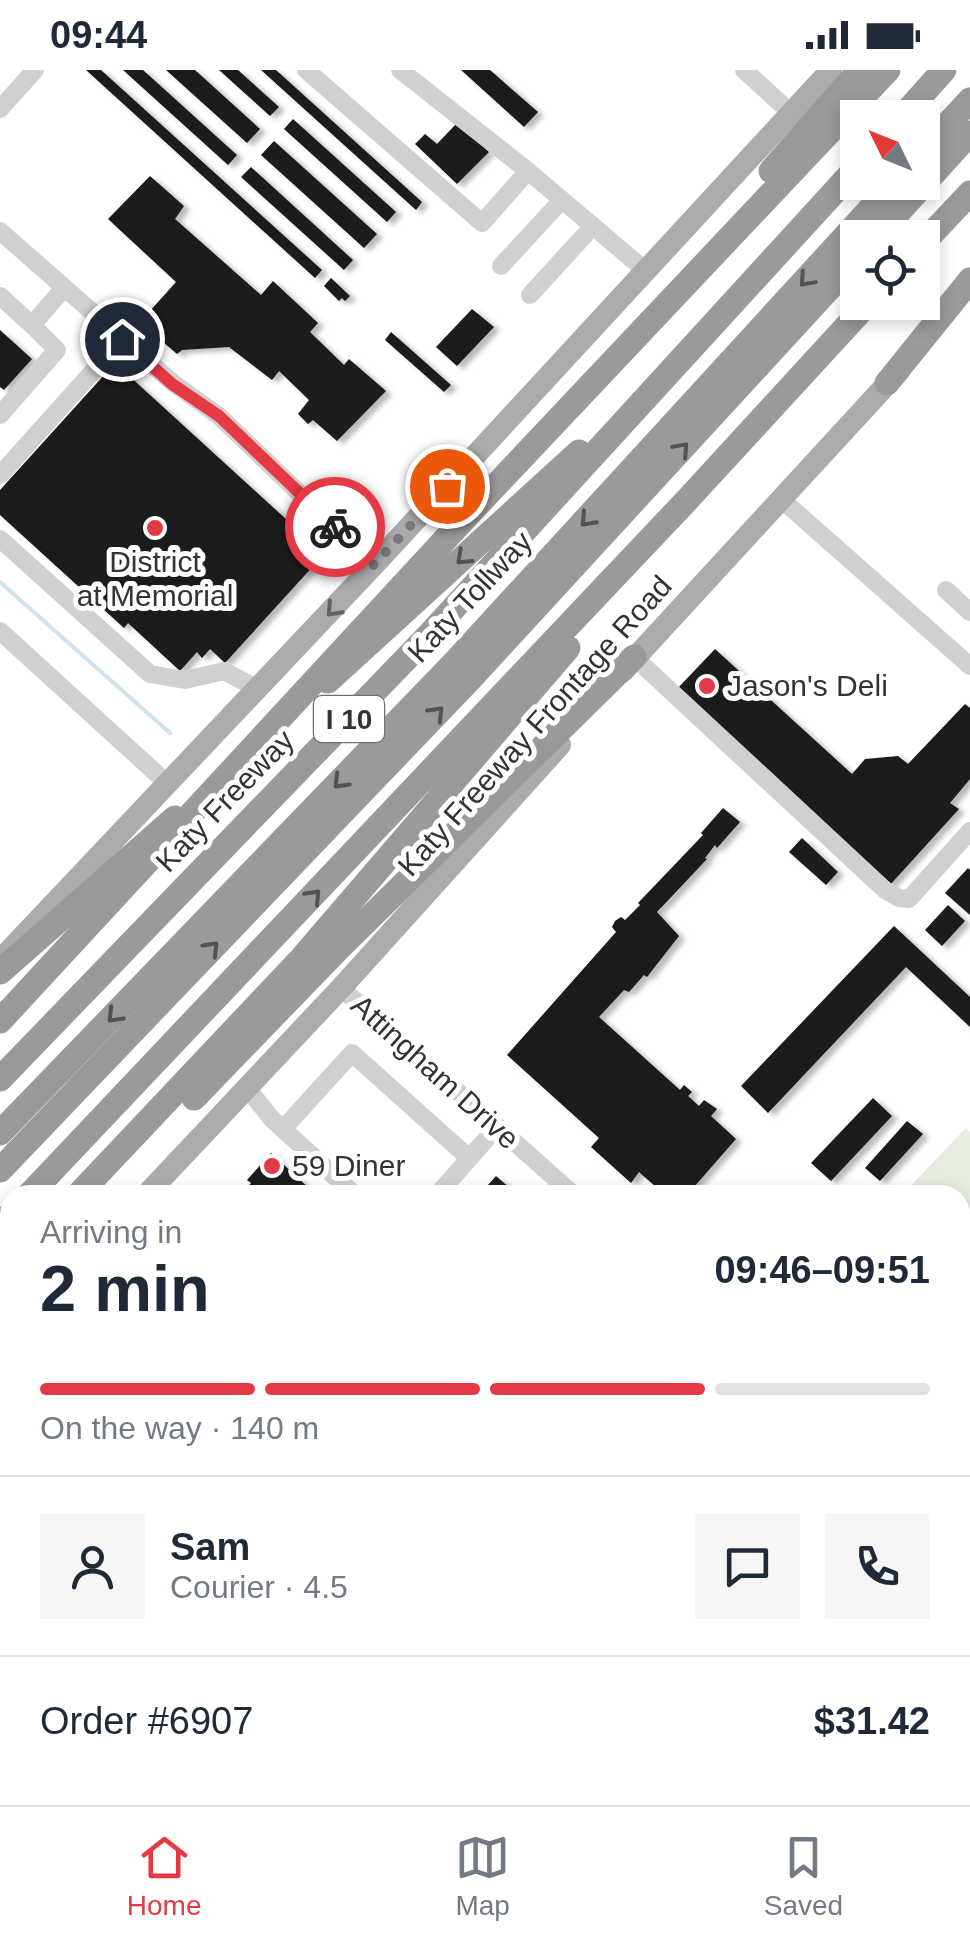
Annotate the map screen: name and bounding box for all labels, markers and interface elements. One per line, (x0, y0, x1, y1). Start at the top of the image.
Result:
text: 09:44 (50, 14, 147, 56)
north arrow (840, 100, 940, 200)
map controls (840, 100, 940, 320)
button: locate (840, 220, 940, 320)
one-way arrow (799, 269, 817, 287)
pin (80, 297, 165, 382)
icon: home (95, 312, 150, 367)
one-way arrow (670, 442, 688, 461)
pin (405, 444, 490, 529)
icon: bag (420, 459, 475, 514)
courier (285, 477, 385, 577)
icon: bike (308, 500, 363, 555)
one-way arrow (580, 509, 598, 527)
marker: District at Memorial (144, 517, 166, 539)
street label: Katy Tollway (401, 525, 538, 669)
place label: District at Memorial (77, 545, 233, 612)
one-way arrow (456, 546, 475, 564)
street label: Katy Freeway Frontage Road (391, 569, 678, 882)
one-way arrow (327, 598, 345, 616)
place label: Jason's Deli (727, 669, 888, 702)
marker: Jason's Deli (696, 675, 718, 697)
road number: I 10 (314, 696, 384, 742)
one-way arrow (425, 706, 443, 725)
street label: Katy Freeway (149, 723, 300, 878)
one-way arrow (333, 771, 351, 789)
one-way arrow (302, 890, 320, 908)
one-way arrow (200, 941, 218, 960)
street label: Attingham Drive (345, 988, 526, 1155)
one-way arrow (107, 1004, 125, 1023)
place label: 59 Diner (292, 1149, 405, 1182)
marker: 59 Diner (261, 1155, 283, 1177)
text: Arriving in (40, 1214, 182, 1250)
text: 09:46–09:51 (714, 1249, 930, 1291)
text: 2 min (40, 1252, 210, 1325)
text: On the way · 140 m (40, 1410, 319, 1446)
button: person (40, 1514, 145, 1619)
button: chat (695, 1514, 800, 1619)
button: phone (825, 1514, 930, 1619)
text: Sam (170, 1526, 250, 1568)
text: Courier · 4.5 (170, 1569, 348, 1605)
text: Order #6907 (40, 1700, 253, 1742)
text: $31.42 (814, 1700, 930, 1742)
tab: Home (127, 1830, 202, 1922)
tab: Map (455, 1830, 510, 1922)
tab: Saved (764, 1830, 843, 1922)

